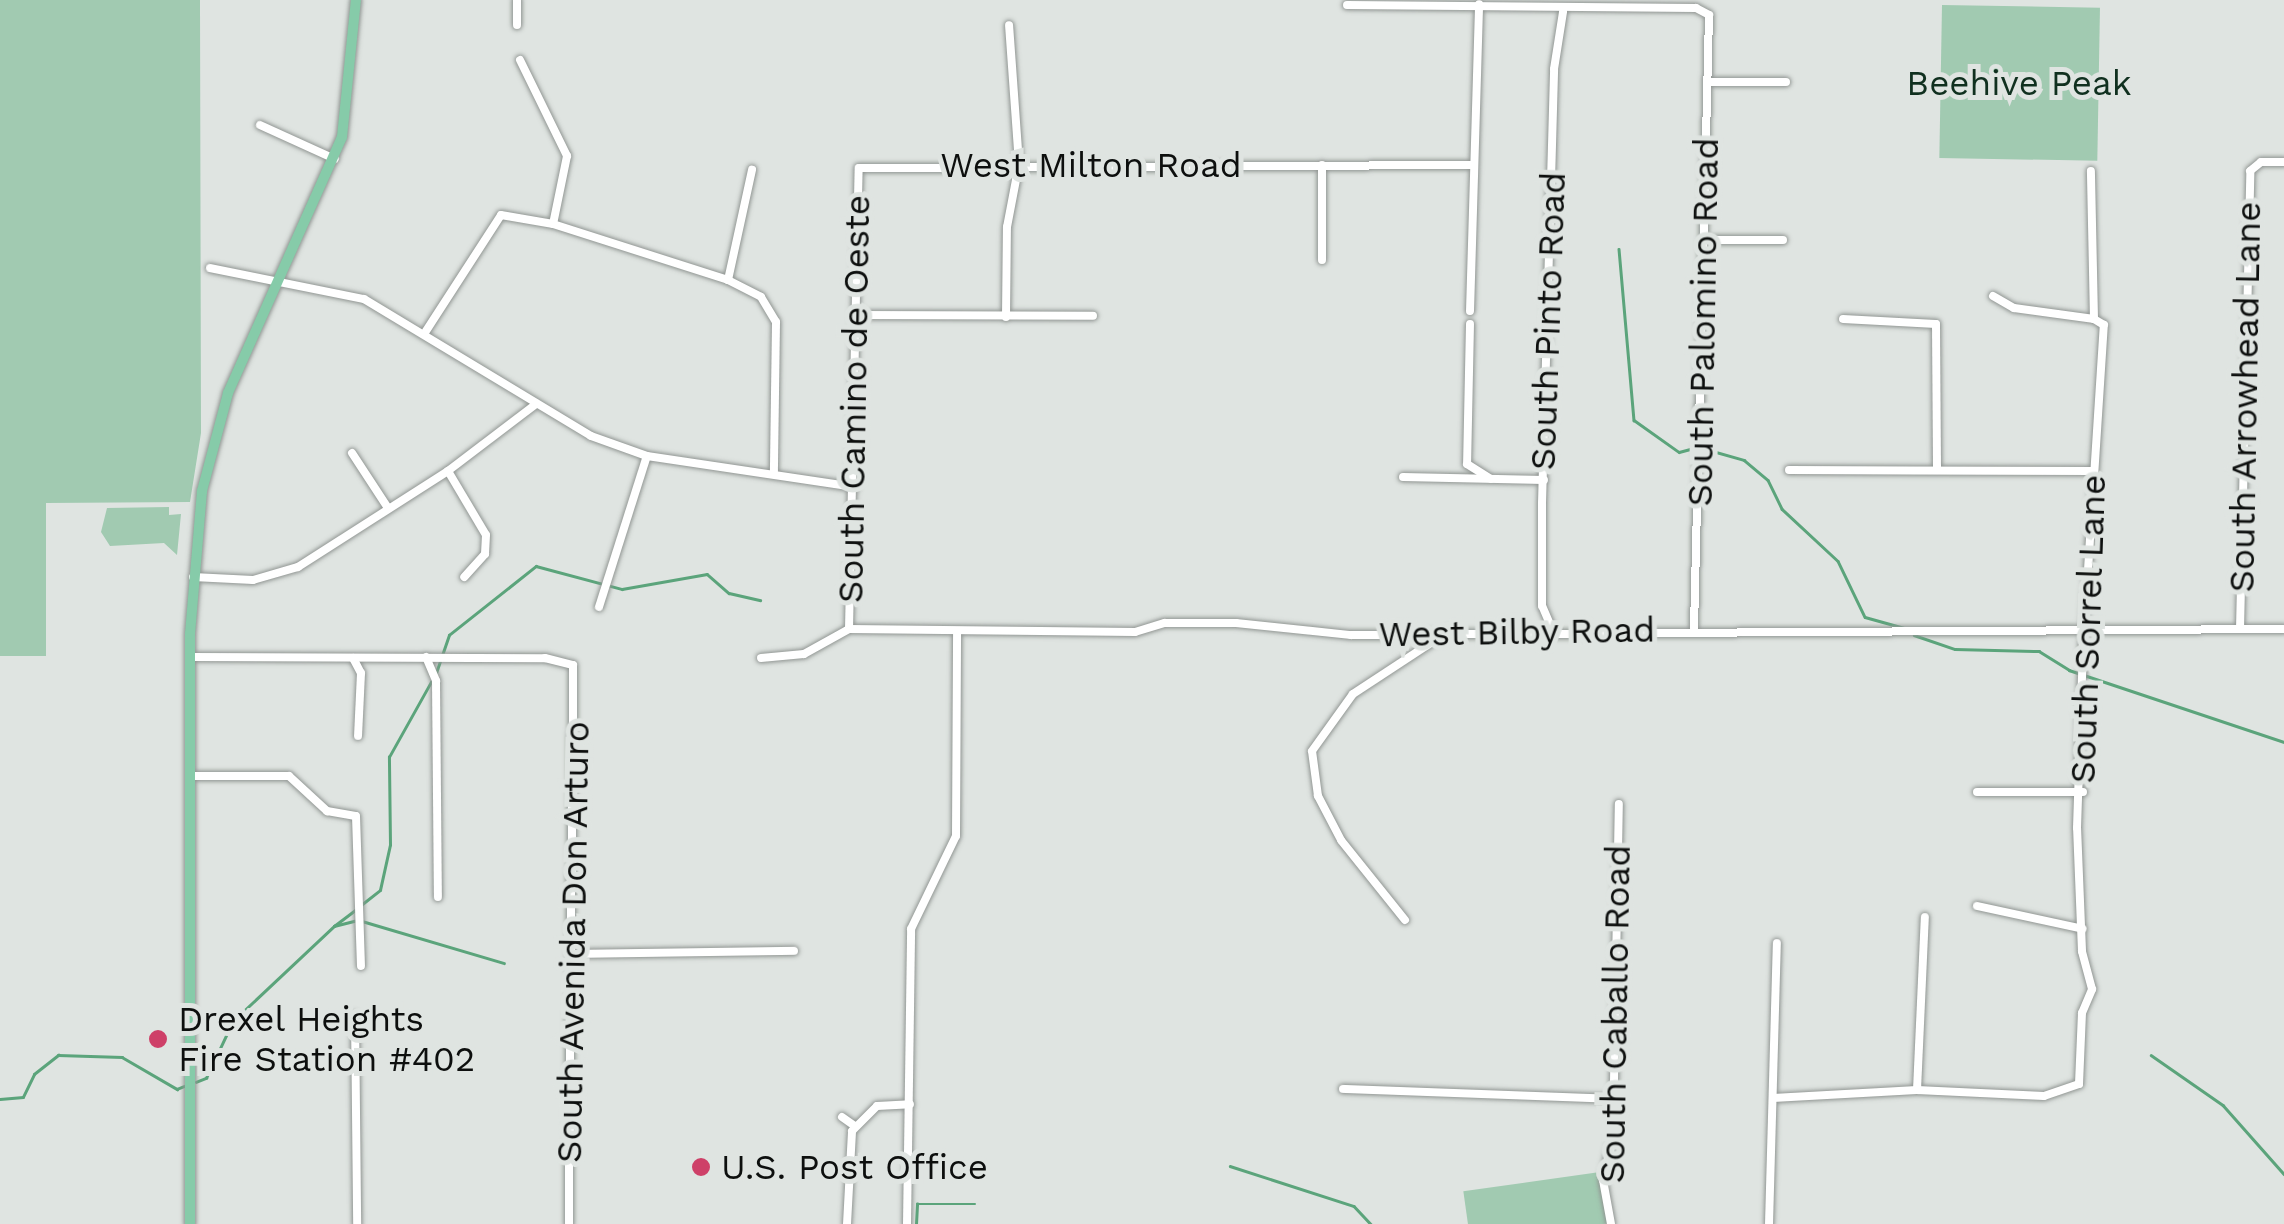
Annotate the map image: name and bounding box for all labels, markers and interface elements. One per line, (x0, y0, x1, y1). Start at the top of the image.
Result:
park label: Beehive Peak (1906, 62, 2132, 104)
street label: South Palomino Road (1679, 137, 1727, 507)
street label: West Milton Road (940, 144, 1242, 186)
street label: South Pinto Road (1522, 171, 1574, 471)
street label: South Camino de Oeste (829, 195, 879, 603)
street label: South Arrowhead Lane (2221, 201, 2269, 593)
street label: South Sorrel Lane (2062, 473, 2114, 785)
street label: West Bilby Road (1378, 609, 1656, 655)
street label: South Avenida Don Arturo (548, 719, 598, 1165)
street label: South Caballo Road (1591, 844, 1639, 1184)
place label: Drexel Heights Fire Station #402 (178, 998, 475, 1080)
marker: Drexel Heights Fire Station #402 (147, 1028, 169, 1050)
place label: U.S. Post Office (721, 1146, 988, 1188)
marker: U.S. Post Office (690, 1156, 712, 1178)

